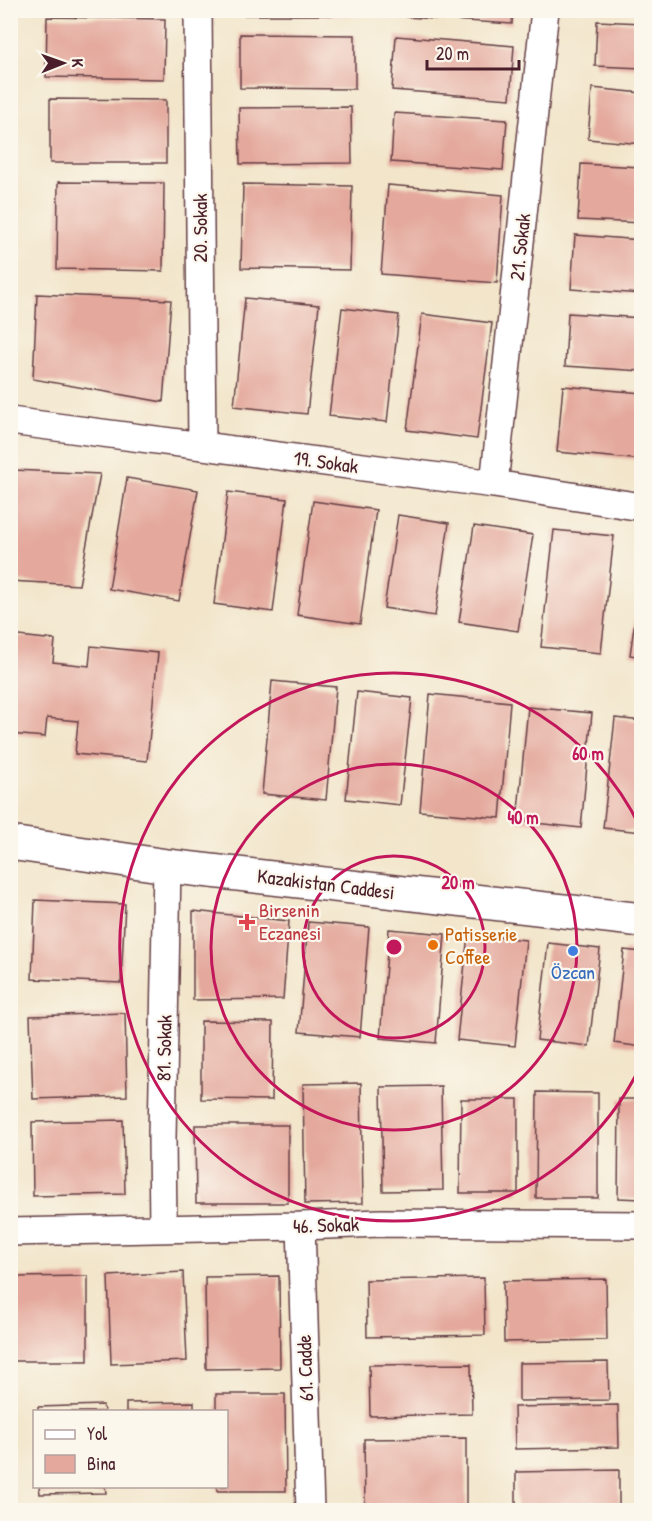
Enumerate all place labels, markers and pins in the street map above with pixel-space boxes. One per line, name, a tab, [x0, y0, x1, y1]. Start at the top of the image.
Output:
place label: Birsenin Eczanesi	[259, 896, 321, 946]
marker: Birsenin Eczanesi	[240, 915, 254, 929]
place label: Patisserie Coffee	[445, 920, 517, 970]
centre of rings	[384, 937, 404, 957]
marker: Patisserie Coffee	[426, 938, 440, 952]
marker: Özcan	[566, 944, 580, 958]
place label: Özcan	[551, 958, 595, 985]

